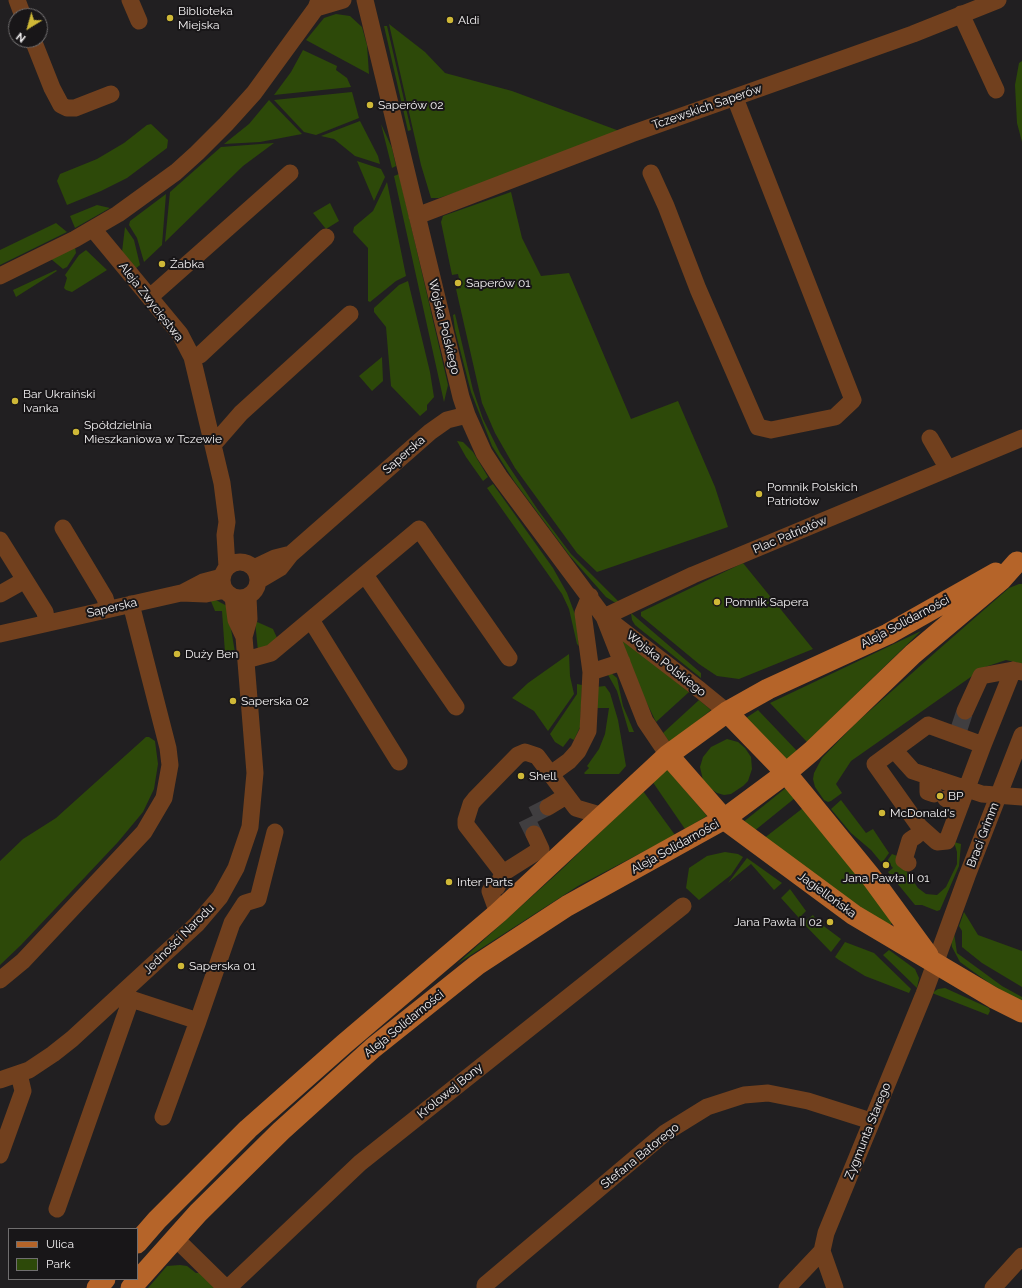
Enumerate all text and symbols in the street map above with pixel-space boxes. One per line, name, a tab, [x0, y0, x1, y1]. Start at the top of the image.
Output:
place label: Biblioteka Miejska	[178, 4, 233, 32]
north arrow	[8, 8, 48, 48]
marker: Biblioteka Miejska	[165, 13, 175, 23]
place label: Aldi	[458, 13, 479, 27]
marker: Aldi	[445, 15, 455, 25]
text: N	[14, 29, 28, 45]
street label: Tczewskich Saperów	[650, 81, 764, 133]
place label: Saperów 02	[378, 98, 444, 112]
marker: Saperów 02	[365, 100, 375, 110]
place label: Żabka	[170, 257, 204, 271]
marker: Żabka	[157, 259, 167, 269]
street label: Aleja Zwycięstwa	[116, 260, 186, 344]
place label: Saperów 01	[466, 276, 531, 290]
street label: Wojska Polskiego	[425, 278, 463, 376]
marker: Saperów 01	[453, 278, 463, 288]
place label: Bar Ukraiński Ivanka	[23, 387, 95, 415]
marker: Bar Ukraiński Ivanka	[10, 396, 20, 406]
place label: Spółdzielnia Mieszkaniowa w Tczewie	[84, 418, 222, 446]
marker: Spółdzielnia Mieszkaniowa w Tczewie	[71, 427, 81, 437]
street label: Saperska	[380, 433, 428, 477]
place label: Pomnik Polskich Patriotów	[767, 480, 858, 508]
marker: Pomnik Polskich Patriotów	[754, 489, 764, 499]
street label: Plac Patriotów	[751, 513, 829, 557]
street label: Aleja Solidarności	[858, 593, 952, 651]
street label: Saperska	[85, 595, 139, 621]
place label: Pomnik Sapera	[725, 595, 809, 609]
marker: Pomnik Sapera	[712, 597, 722, 607]
street label: Wojska Polskiego	[623, 628, 709, 700]
place label: Duży Ben	[185, 647, 238, 661]
marker: Duży Ben	[172, 649, 182, 659]
place label: Saperska 02	[241, 694, 309, 708]
marker: Saperska 02	[228, 696, 238, 706]
place label: Shell	[529, 769, 557, 783]
marker: Shell	[516, 771, 526, 781]
place label: BP	[948, 789, 963, 803]
marker: BP	[935, 791, 945, 801]
street label: Braci Grimm	[964, 800, 1002, 870]
place label: McDonald's	[890, 806, 955, 820]
marker: McDonald's	[877, 808, 887, 818]
street label: Aleja Solidarności	[628, 817, 722, 877]
marker: Jana Pawła II 01	[881, 860, 891, 870]
street label: Jagiellońska	[795, 869, 859, 921]
place label: Jana Pawła II 01	[843, 871, 929, 885]
place label: Inter Parts	[457, 875, 513, 889]
marker: Inter Parts	[444, 877, 454, 887]
street label: Jedności Narodu	[141, 901, 217, 977]
place label: Jana Pawła II 02	[734, 915, 822, 929]
marker: Jana Pawła II 02	[825, 917, 835, 927]
place label: Saperska 01	[189, 959, 256, 973]
marker: Saperska 01	[176, 961, 186, 971]
street label: Aleja Solidarności	[361, 987, 447, 1061]
street label: Królowej Bony	[414, 1060, 486, 1122]
street label: Zygmunta Starego	[842, 1081, 894, 1181]
street label: Stefana Batorego	[598, 1120, 682, 1192]
legend	[8, 1228, 138, 1280]
text: Ulica	[46, 1237, 74, 1251]
text: Park	[46, 1257, 71, 1271]

